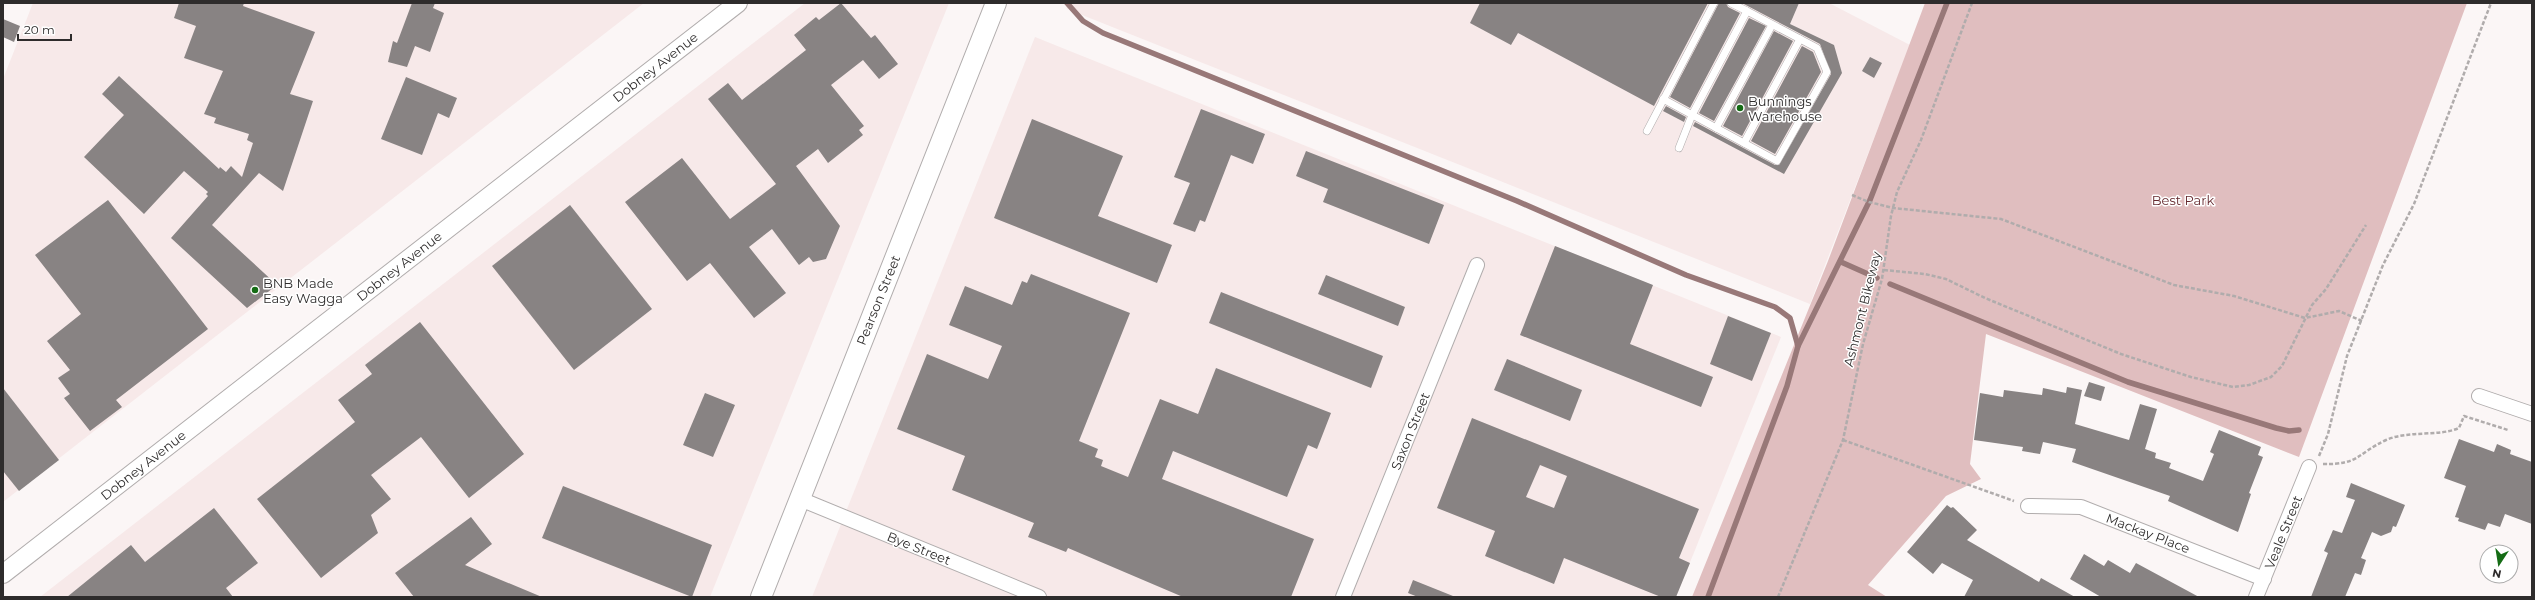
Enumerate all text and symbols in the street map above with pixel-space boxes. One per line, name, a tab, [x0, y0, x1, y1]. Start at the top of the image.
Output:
scale bar	[18, 16, 71, 42]
text: 20 m	[24, 22, 55, 37]
street label: Dobney Avenue	[609, 29, 701, 105]
place label: Bunnings Warehouse	[1748, 93, 1822, 124]
marker: Bunnings Warehouse	[1735, 103, 1745, 113]
park label: Best Park	[2152, 192, 2214, 208]
street label: Dobney Avenue	[353, 228, 445, 304]
street label: Ashmont Bikeway	[1840, 249, 1884, 368]
street label: Pearson Street	[853, 253, 903, 347]
place label: BNB Made Easy Wagga	[263, 275, 343, 306]
marker: BNB Made Easy Wagga	[250, 285, 260, 295]
street label: Saxon Street	[1387, 390, 1433, 472]
street label: Dobney Avenue	[97, 427, 189, 503]
street label: Veale Street	[2261, 493, 2305, 571]
street label: Mackay Place	[2104, 510, 2192, 556]
street label: Bye Street	[885, 528, 953, 568]
north arrow	[2479, 544, 2519, 584]
text: N	[2491, 566, 2503, 582]

